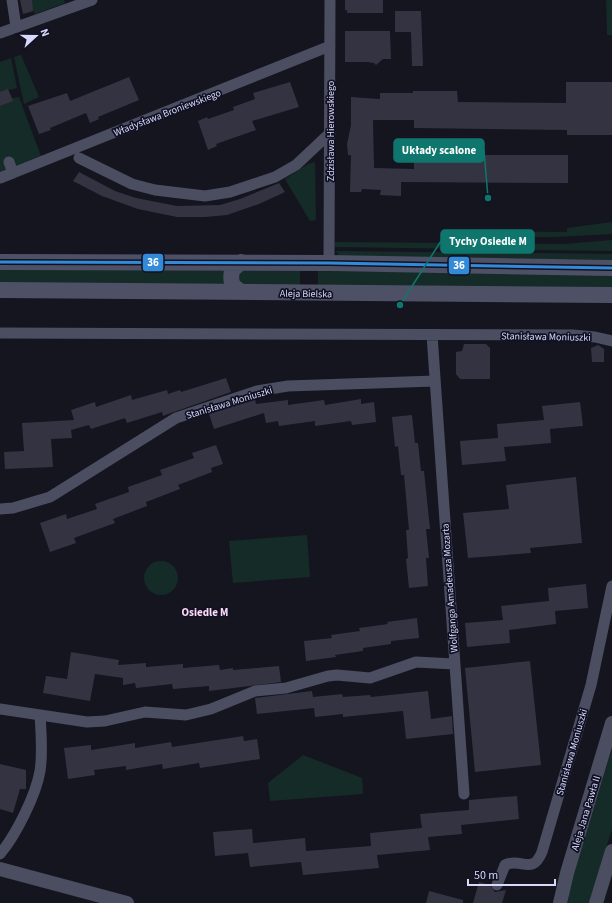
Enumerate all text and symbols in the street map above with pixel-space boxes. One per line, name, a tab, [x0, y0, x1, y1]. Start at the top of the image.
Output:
north arrow	[16, 16, 56, 56]
text: N	[37, 26, 53, 39]
street label: Zdzisława Hierowskiego	[324, 81, 338, 181]
street label: Władysława Broniewskiego	[112, 86, 223, 140]
callout: Układy scalone	[394, 139, 484, 162]
text: Układy scalone	[402, 143, 476, 158]
callout: Tychy Osiedle M	[441, 230, 534, 253]
text: Tychy Osiedle M	[449, 234, 527, 249]
line badge: 36	[142, 253, 164, 272]
text: 36	[147, 255, 159, 270]
line badge: 36	[448, 256, 470, 275]
text: 36	[453, 258, 465, 273]
street label: Aleja Bielska	[280, 287, 332, 301]
street label: Stanisława Moniuszki	[501, 329, 591, 345]
street label: Stanisława Moniuszki	[184, 383, 274, 423]
street label: Wolfganga Amadeusza Mozarta	[439, 523, 461, 653]
district label: Osiedle M	[182, 605, 228, 620]
street label: Stanisława Moniuszki	[553, 707, 591, 797]
street label: Aleja Jana Pawła II	[568, 774, 604, 852]
scale bar	[468, 861, 555, 887]
text: 50 m	[474, 867, 498, 884]

